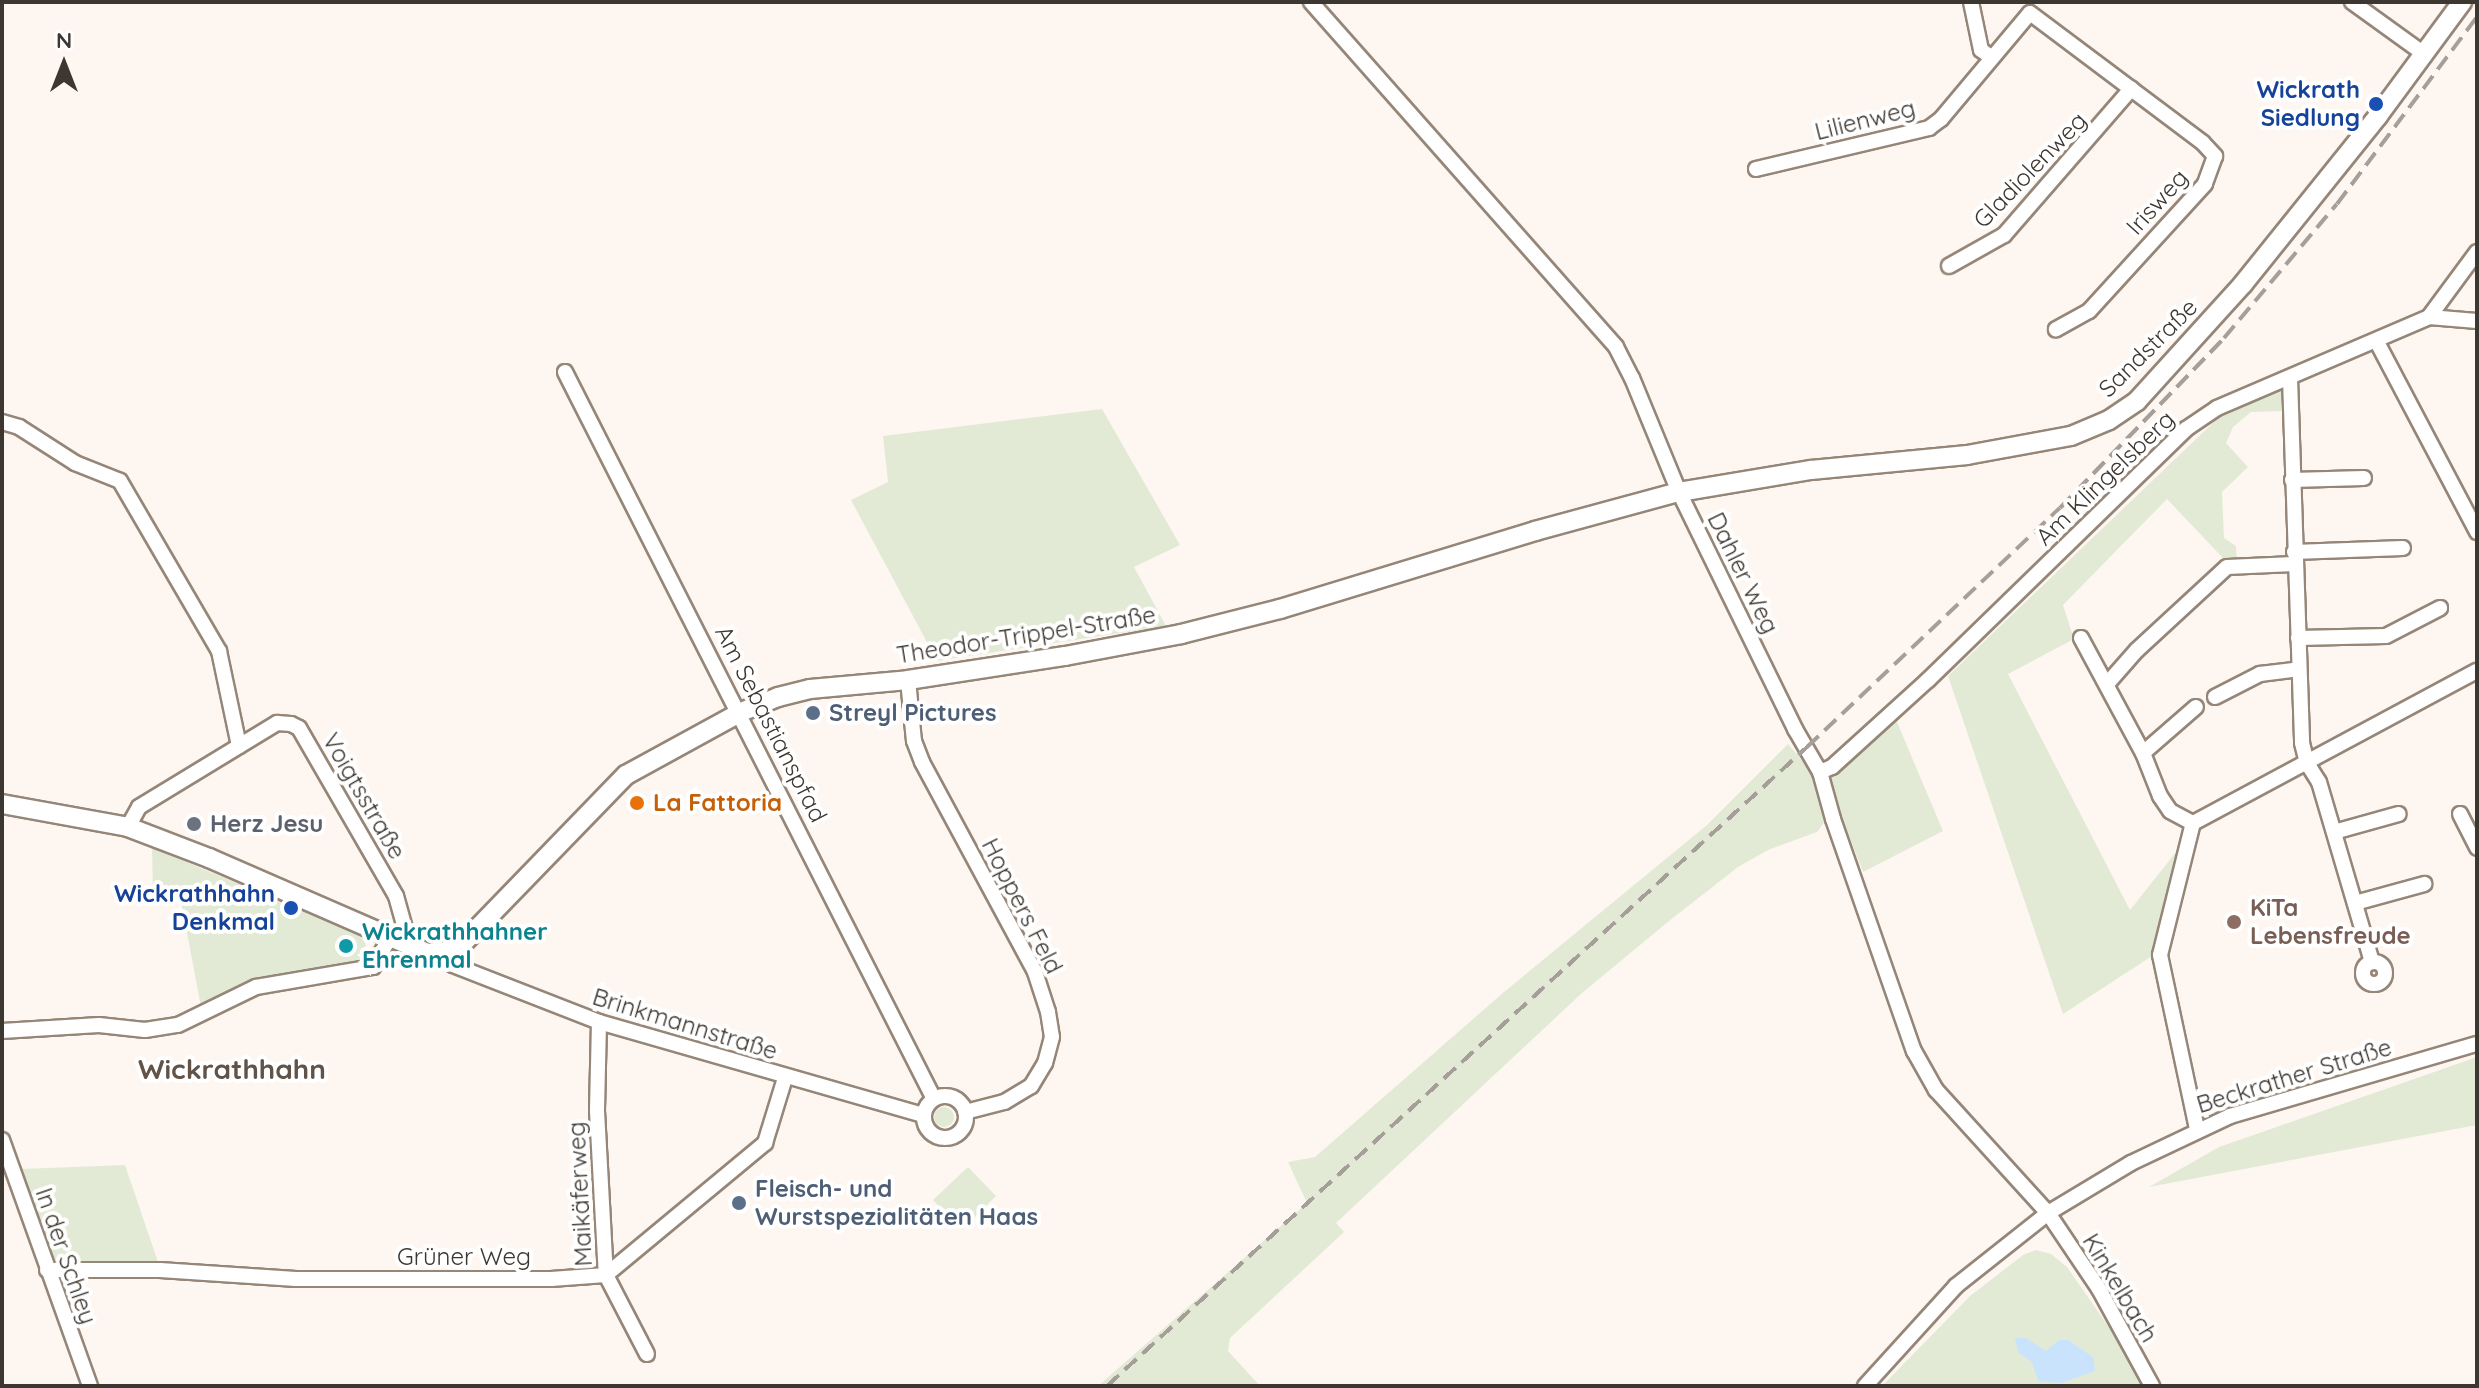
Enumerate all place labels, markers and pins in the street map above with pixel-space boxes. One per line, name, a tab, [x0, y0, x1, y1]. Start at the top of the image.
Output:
place label: Wickrath Siedlung	[2256, 76, 2360, 132]
marker: Wickrath Siedlung	[2367, 95, 2385, 113]
place label: Streyl Pictures	[829, 699, 996, 727]
marker: Streyl Pictures	[804, 704, 822, 722]
place label: La Fattoria	[653, 789, 782, 817]
marker: La Fattoria	[628, 794, 646, 812]
place label: Herz Jesu	[210, 810, 323, 838]
marker: Herz Jesu	[185, 815, 203, 833]
place label: Wickrathhahn Denkmal	[114, 880, 275, 936]
place label: KiTa Lebensfreude	[2250, 894, 2411, 950]
marker: Wickrathhahn Denkmal	[282, 899, 300, 917]
marker: KiTa Lebensfreude	[2225, 913, 2243, 931]
place label: Wickrathhahner Ehrenmal	[362, 918, 548, 974]
marker: Wickrathhahner Ehrenmal	[337, 937, 355, 955]
place label: Fleisch- und Wurstspezialitäten Haas	[755, 1175, 1038, 1231]
marker: Fleisch- und Wurstspezialitäten Haas	[730, 1194, 748, 1212]

